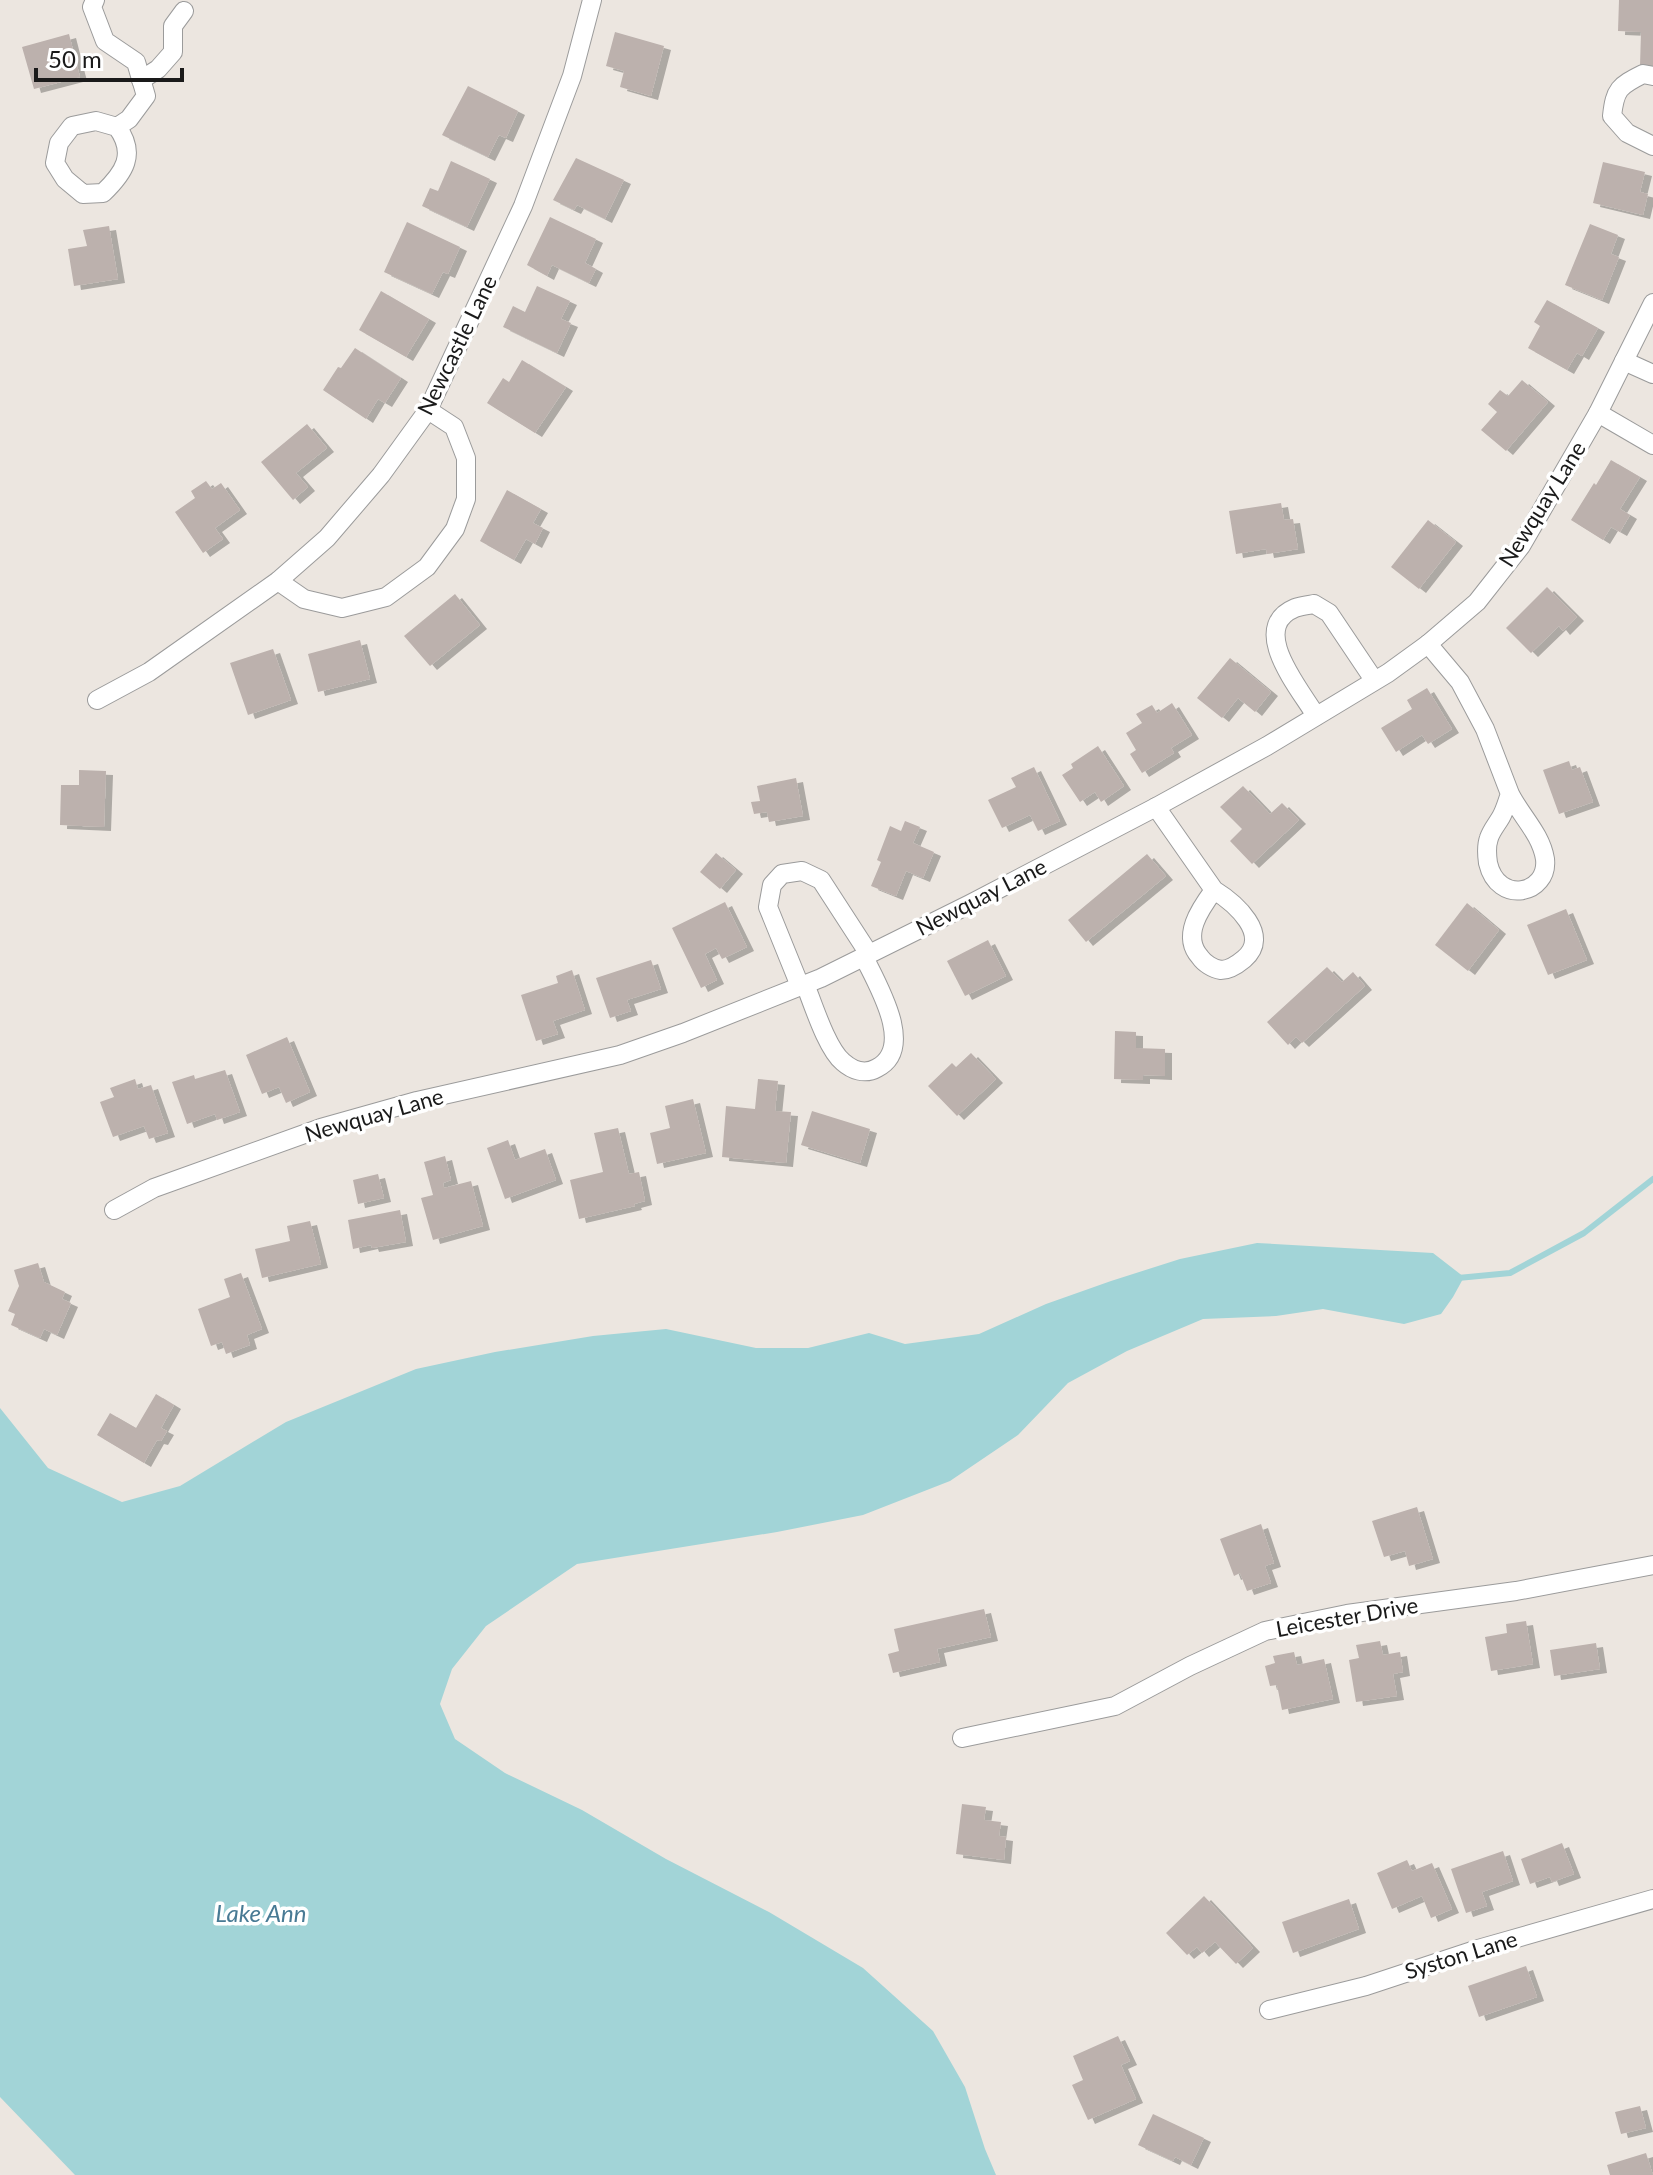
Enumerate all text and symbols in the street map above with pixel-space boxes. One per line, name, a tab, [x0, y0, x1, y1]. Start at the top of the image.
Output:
scale bar	[36, 32, 182, 82]
text: 50 m	[48, 44, 102, 73]
street label: Newcastle Lane	[411, 270, 502, 419]
street label: Newquay Lane	[1492, 436, 1591, 571]
street label: Newquay Lane	[911, 852, 1051, 941]
street label: Newquay Lane	[301, 1082, 446, 1147]
street label: Leicester Drive	[1274, 1591, 1420, 1642]
water label: Lake Ann	[216, 1898, 307, 1927]
street label: Syston Lane	[1401, 1925, 1520, 1984]

